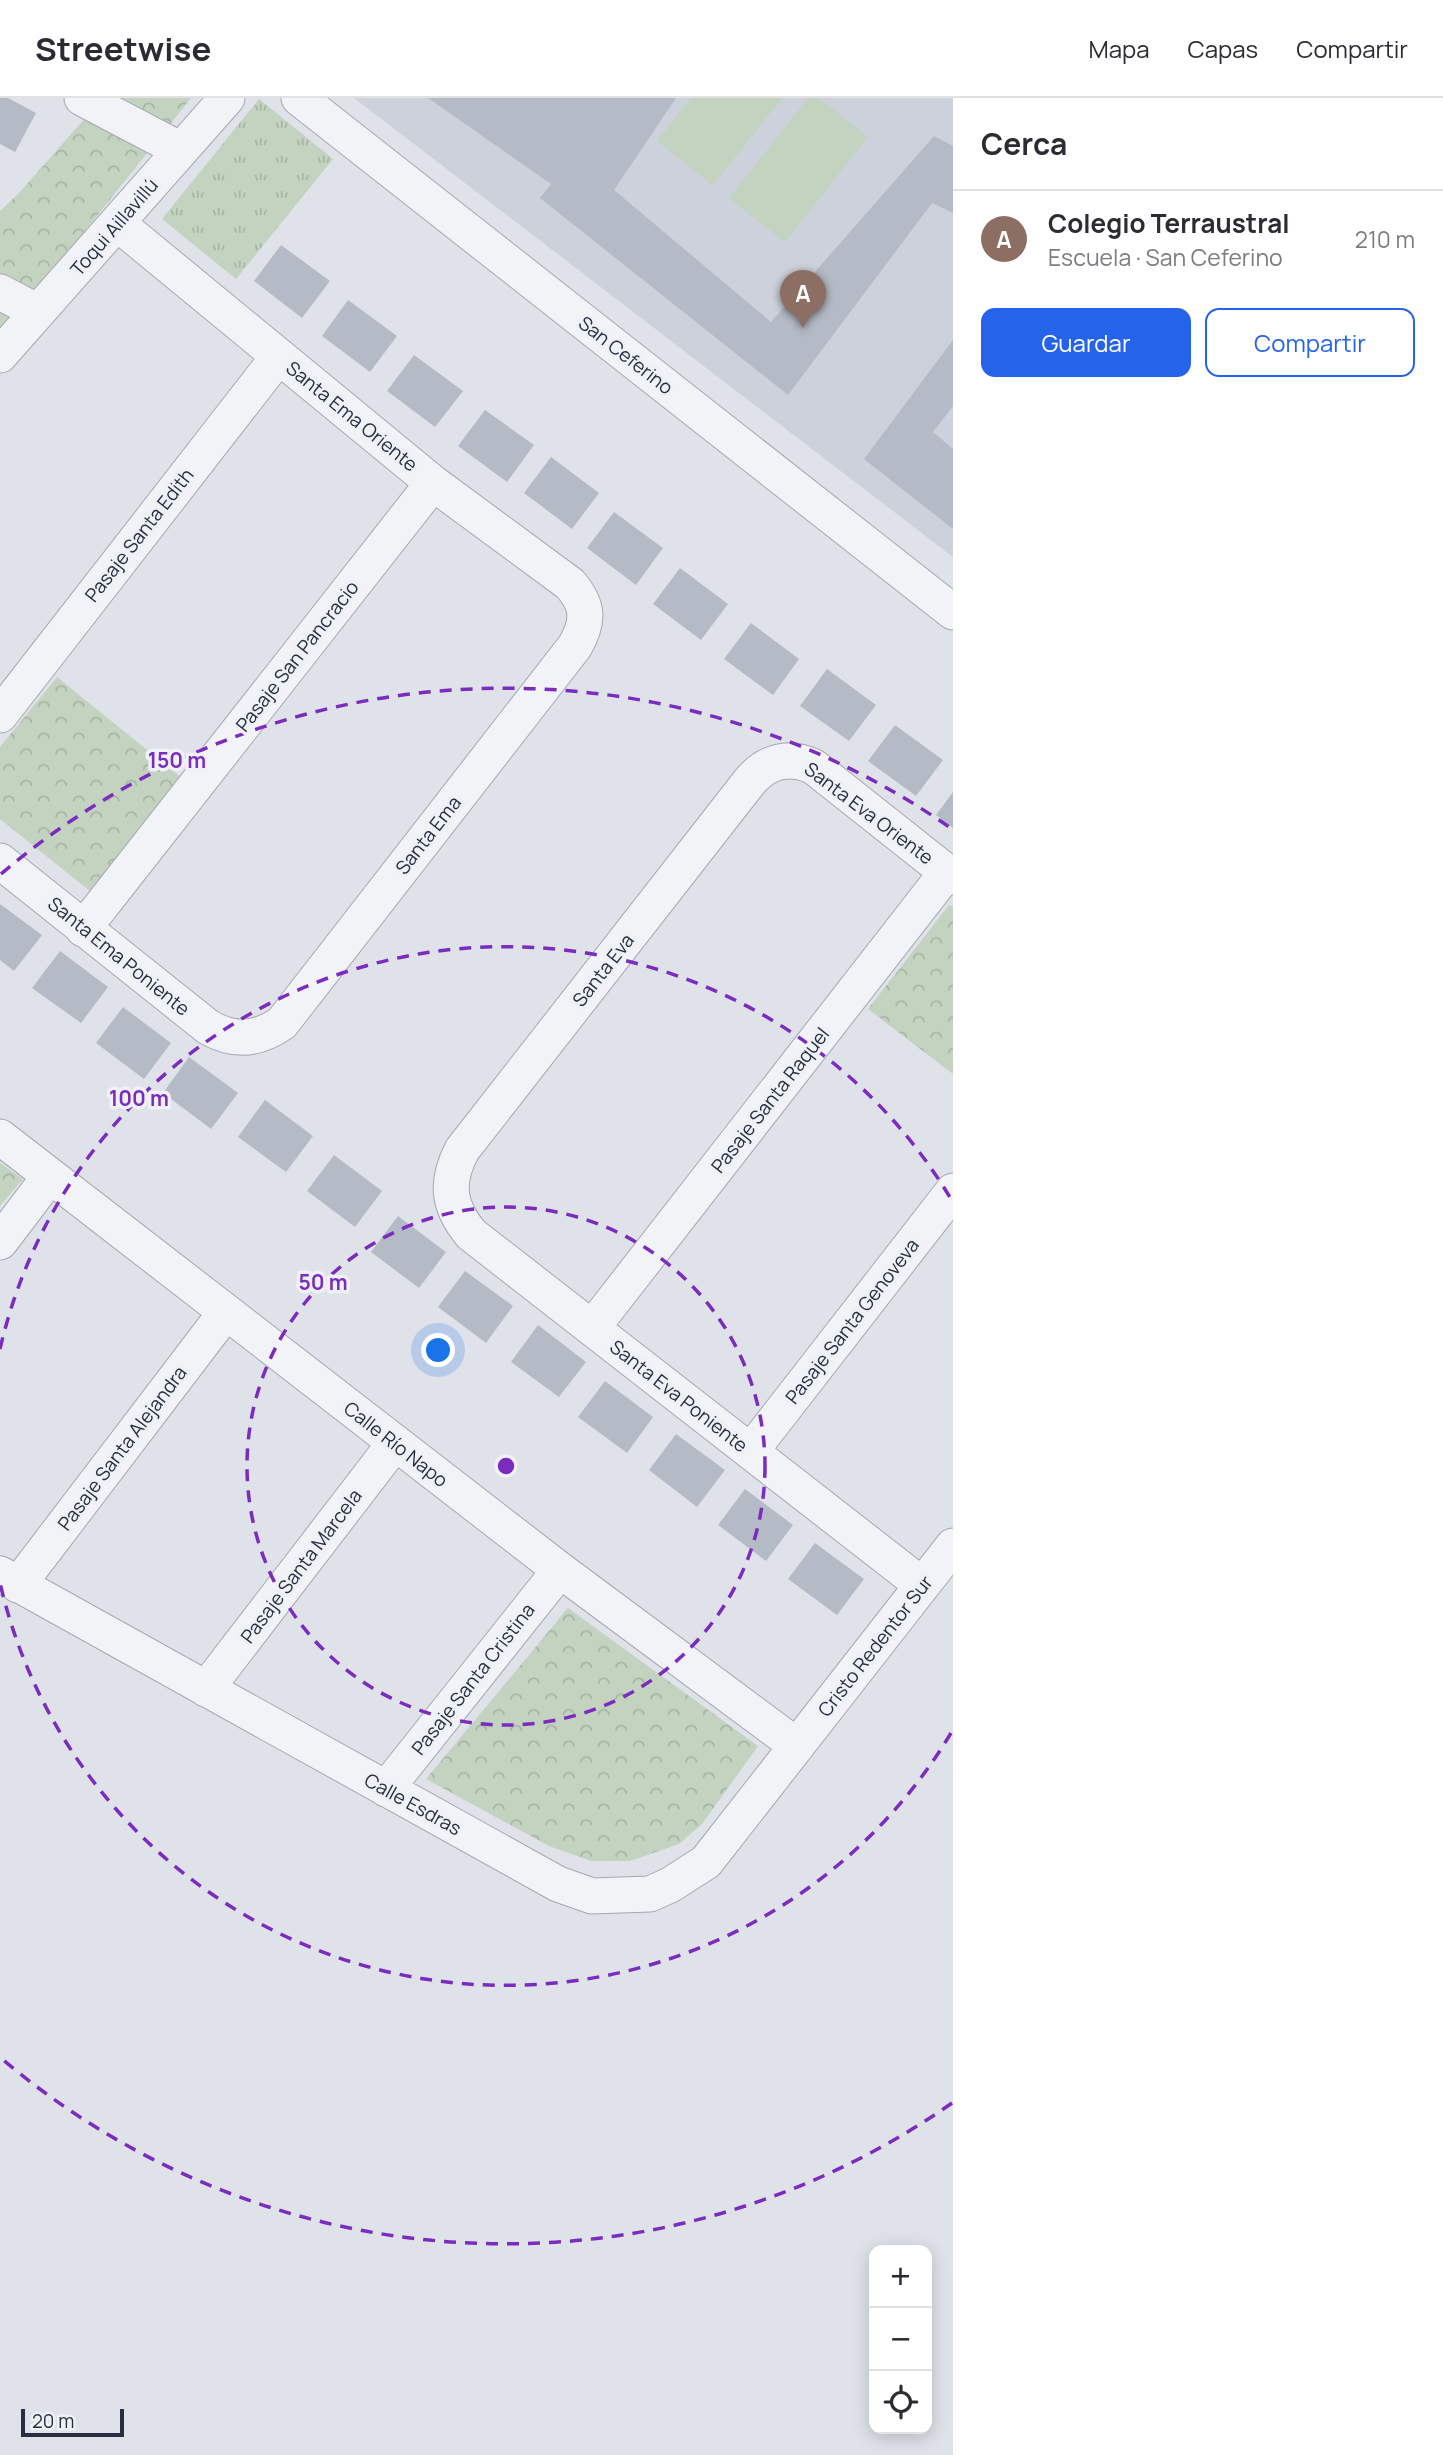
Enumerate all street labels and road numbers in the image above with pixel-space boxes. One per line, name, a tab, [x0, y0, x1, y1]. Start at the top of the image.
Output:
street label: Toqui Aillavillú	[64, 173, 164, 281]
street label: San Ceferino	[573, 310, 679, 400]
street label: Santa Ema Oriente	[281, 355, 423, 477]
street label: Pasaje Santa Edith	[79, 463, 199, 607]
street label: Pasaje San Pancracio	[230, 575, 364, 737]
street label: Santa Eva Oriente	[799, 756, 939, 870]
street label: Santa Ema	[389, 790, 467, 880]
street label: Santa Ema Poniente	[43, 891, 195, 1021]
street label: Santa Eva	[566, 928, 640, 1012]
street label: Pasaje Santa Raquel	[705, 1022, 835, 1178]
street label: Pasaje Santa Genoveva	[779, 1233, 925, 1409]
street label: Santa Eva Poniente	[605, 1334, 753, 1458]
street label: Pasaje Santa Alejandra	[52, 1360, 192, 1536]
street label: Calle Río Napo	[339, 1395, 453, 1493]
street label: Pasaje Santa Marcela	[234, 1484, 368, 1648]
street label: Cristo Redentor Sur	[812, 1570, 938, 1722]
street label: Pasaje Santa Cristina	[405, 1598, 541, 1760]
street label: Calle Esdras	[360, 1767, 466, 1841]

